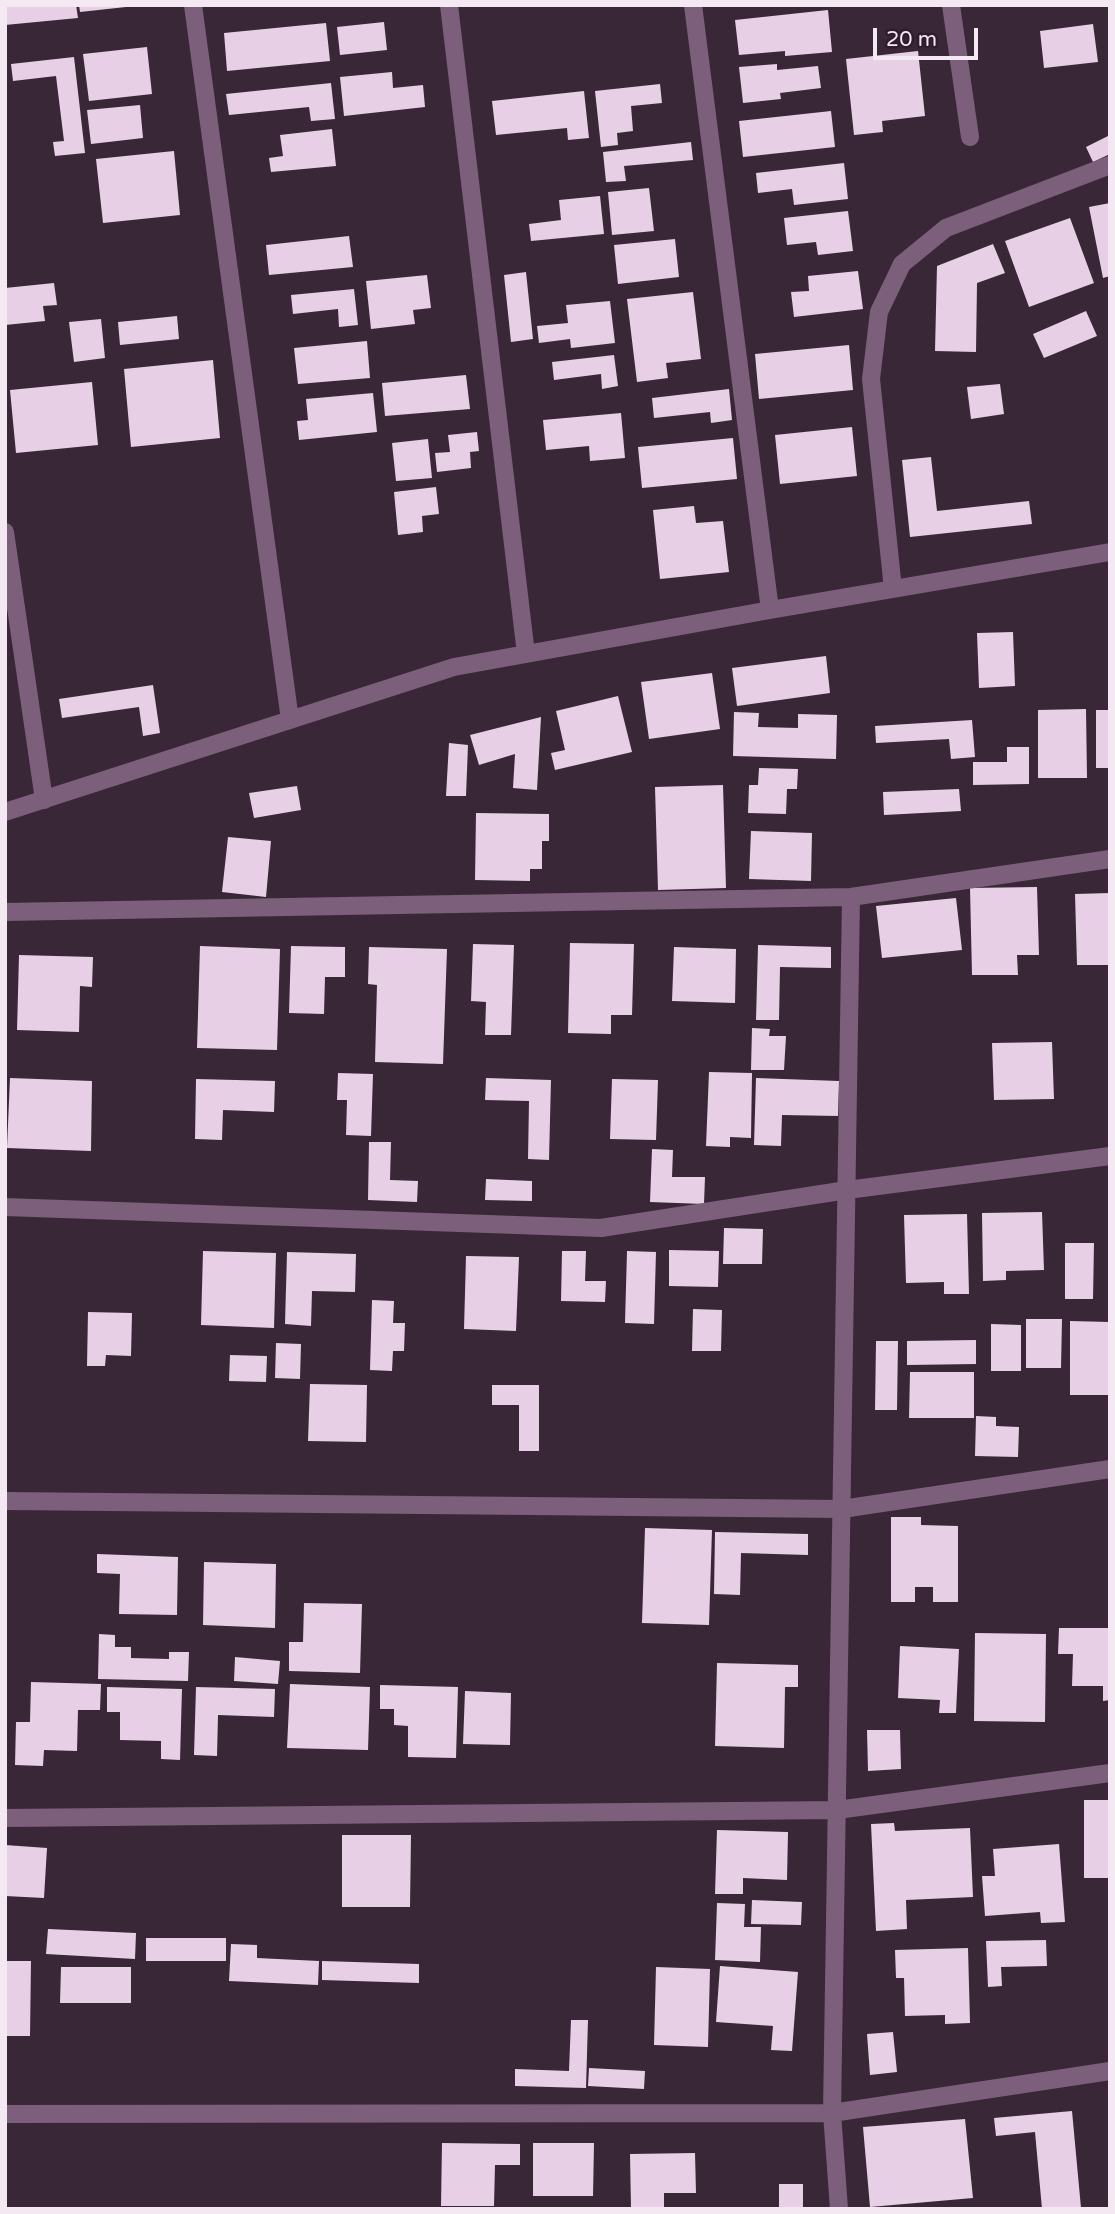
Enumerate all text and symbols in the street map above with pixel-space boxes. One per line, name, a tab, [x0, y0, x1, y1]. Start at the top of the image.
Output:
scale bar	[877, 14, 982, 58]
text: 20 m	[886, 27, 937, 52]

